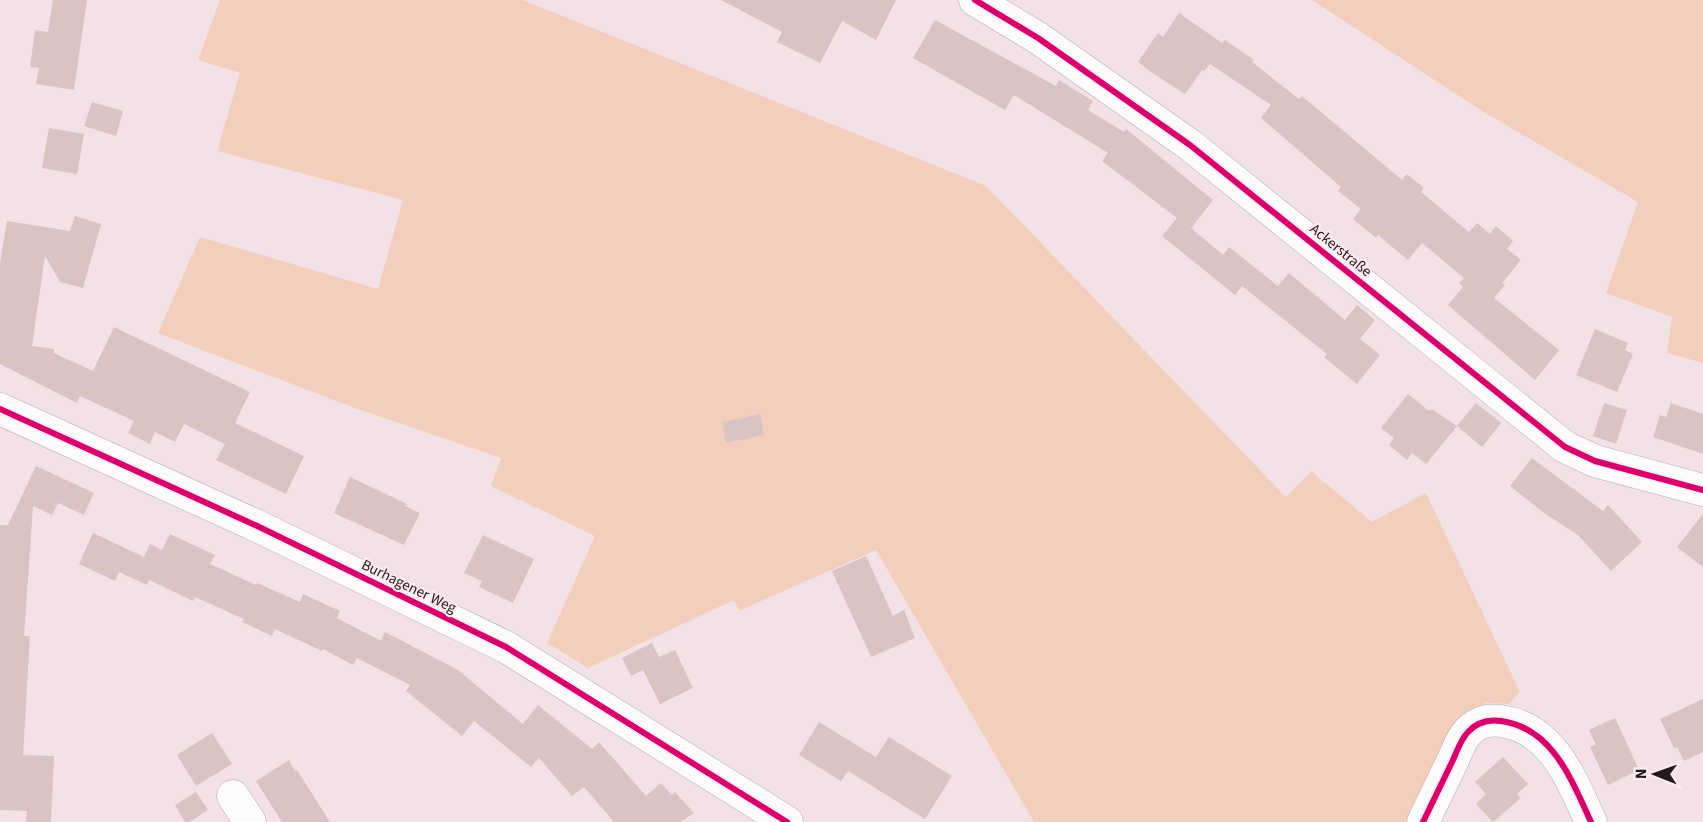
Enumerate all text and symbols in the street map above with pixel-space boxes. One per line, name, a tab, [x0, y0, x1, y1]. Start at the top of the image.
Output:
street label: Ackerstraße	[1305, 219, 1376, 282]
street label: Burhagener Weg	[358, 554, 460, 619]
north arrow	[1625, 744, 1685, 804]
text: N	[1630, 768, 1652, 779]

